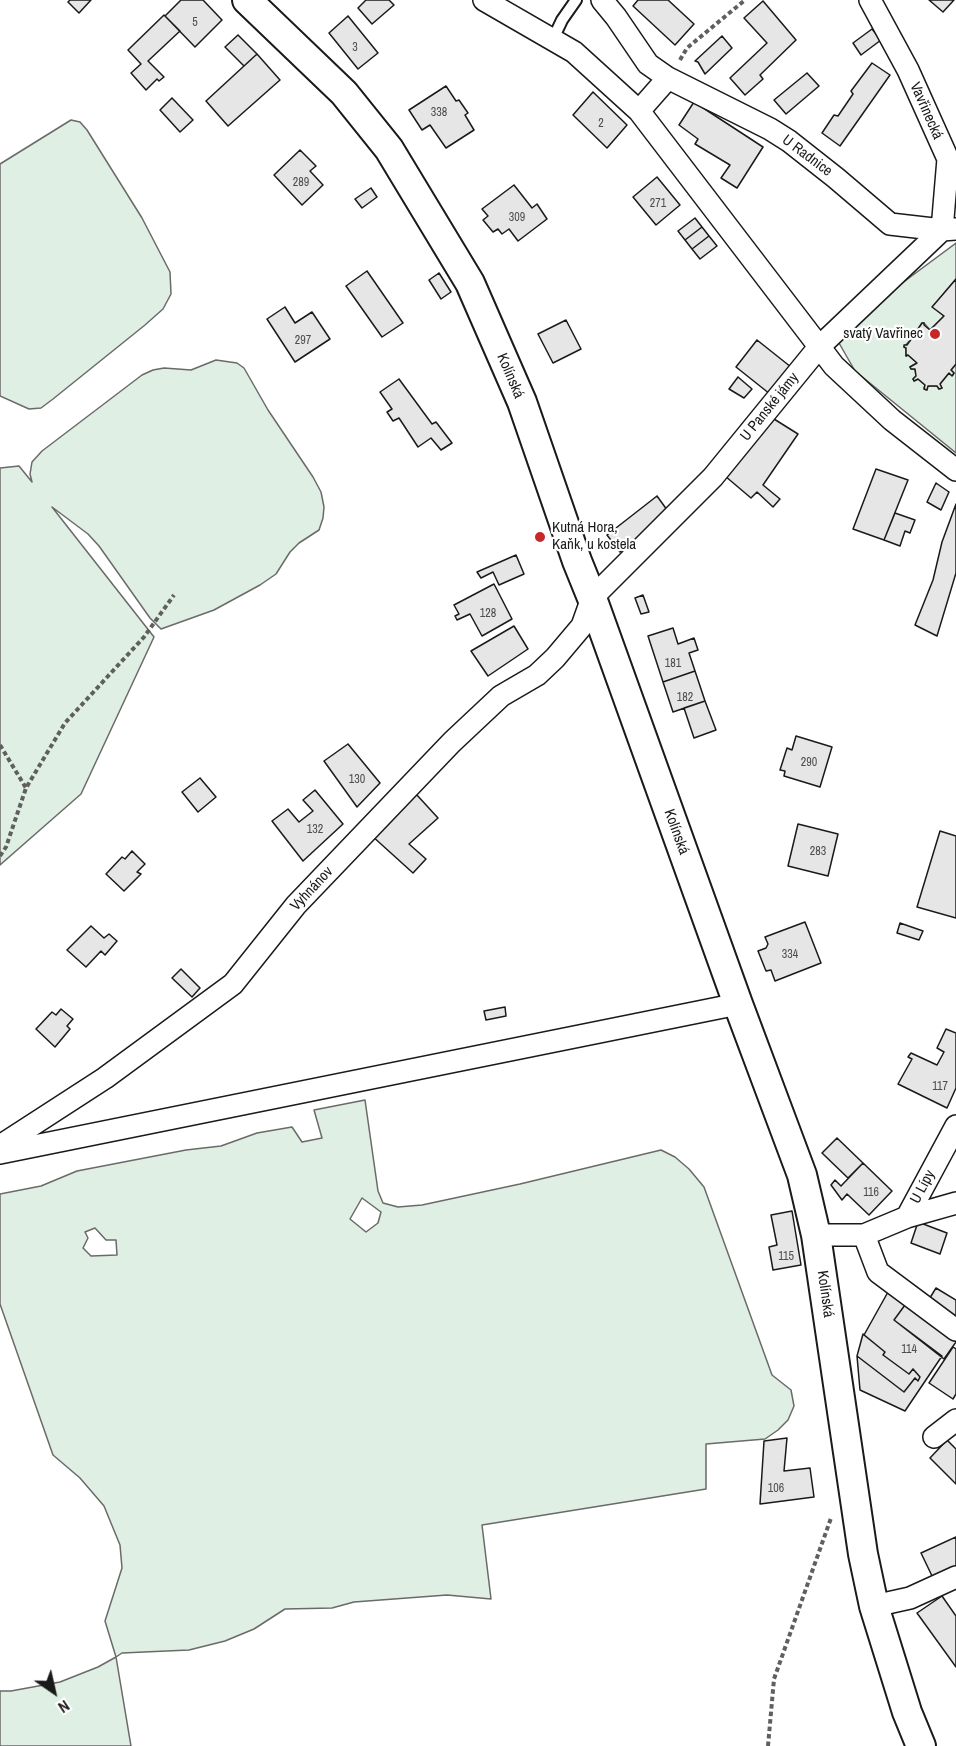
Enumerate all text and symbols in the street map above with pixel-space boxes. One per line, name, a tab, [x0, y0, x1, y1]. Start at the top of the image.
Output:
house number: 5	[192, 16, 198, 30]
house number: 3	[352, 41, 358, 55]
street label: Vavřinecká	[905, 80, 947, 142]
house number: 338	[431, 106, 447, 120]
house number: 2	[598, 117, 604, 131]
street label: U Radnice	[778, 131, 836, 181]
house number: 289	[293, 176, 309, 190]
house number: 271	[650, 197, 666, 211]
house number: 309	[509, 211, 525, 225]
place label: svatý Vavřinec	[843, 325, 923, 343]
marker: svatý Vavřinec	[928, 327, 942, 341]
house number: 297	[295, 334, 311, 348]
street label: Kolínská	[492, 351, 528, 401]
street label: U Panské jámy	[737, 369, 803, 445]
place label: Kutná Hora, Kaňk, u kostela	[552, 519, 636, 554]
marker: Kutná Hora, Kaňk, u kostela	[533, 530, 547, 544]
house number: 128	[480, 607, 496, 621]
house number: 181	[665, 657, 681, 671]
house number: 182	[677, 691, 693, 705]
house number: 290	[801, 756, 817, 770]
house number: 130	[349, 773, 365, 787]
street label: Kolínská	[659, 807, 693, 857]
house number: 132	[307, 823, 323, 837]
house number: 283	[810, 845, 826, 859]
street label: Vyhnánov	[287, 863, 337, 915]
house number: 334	[782, 948, 798, 962]
house number: 117	[932, 1080, 948, 1094]
street label: U Lípy	[907, 1167, 939, 1207]
house number: 116	[863, 1186, 879, 1200]
house number: 115	[778, 1250, 794, 1264]
street label: Kolínská	[813, 1269, 837, 1319]
house number: 114	[901, 1343, 917, 1357]
house number: 106	[768, 1482, 784, 1496]
north arrow	[24, 1662, 84, 1722]
text: N	[54, 1695, 74, 1719]

